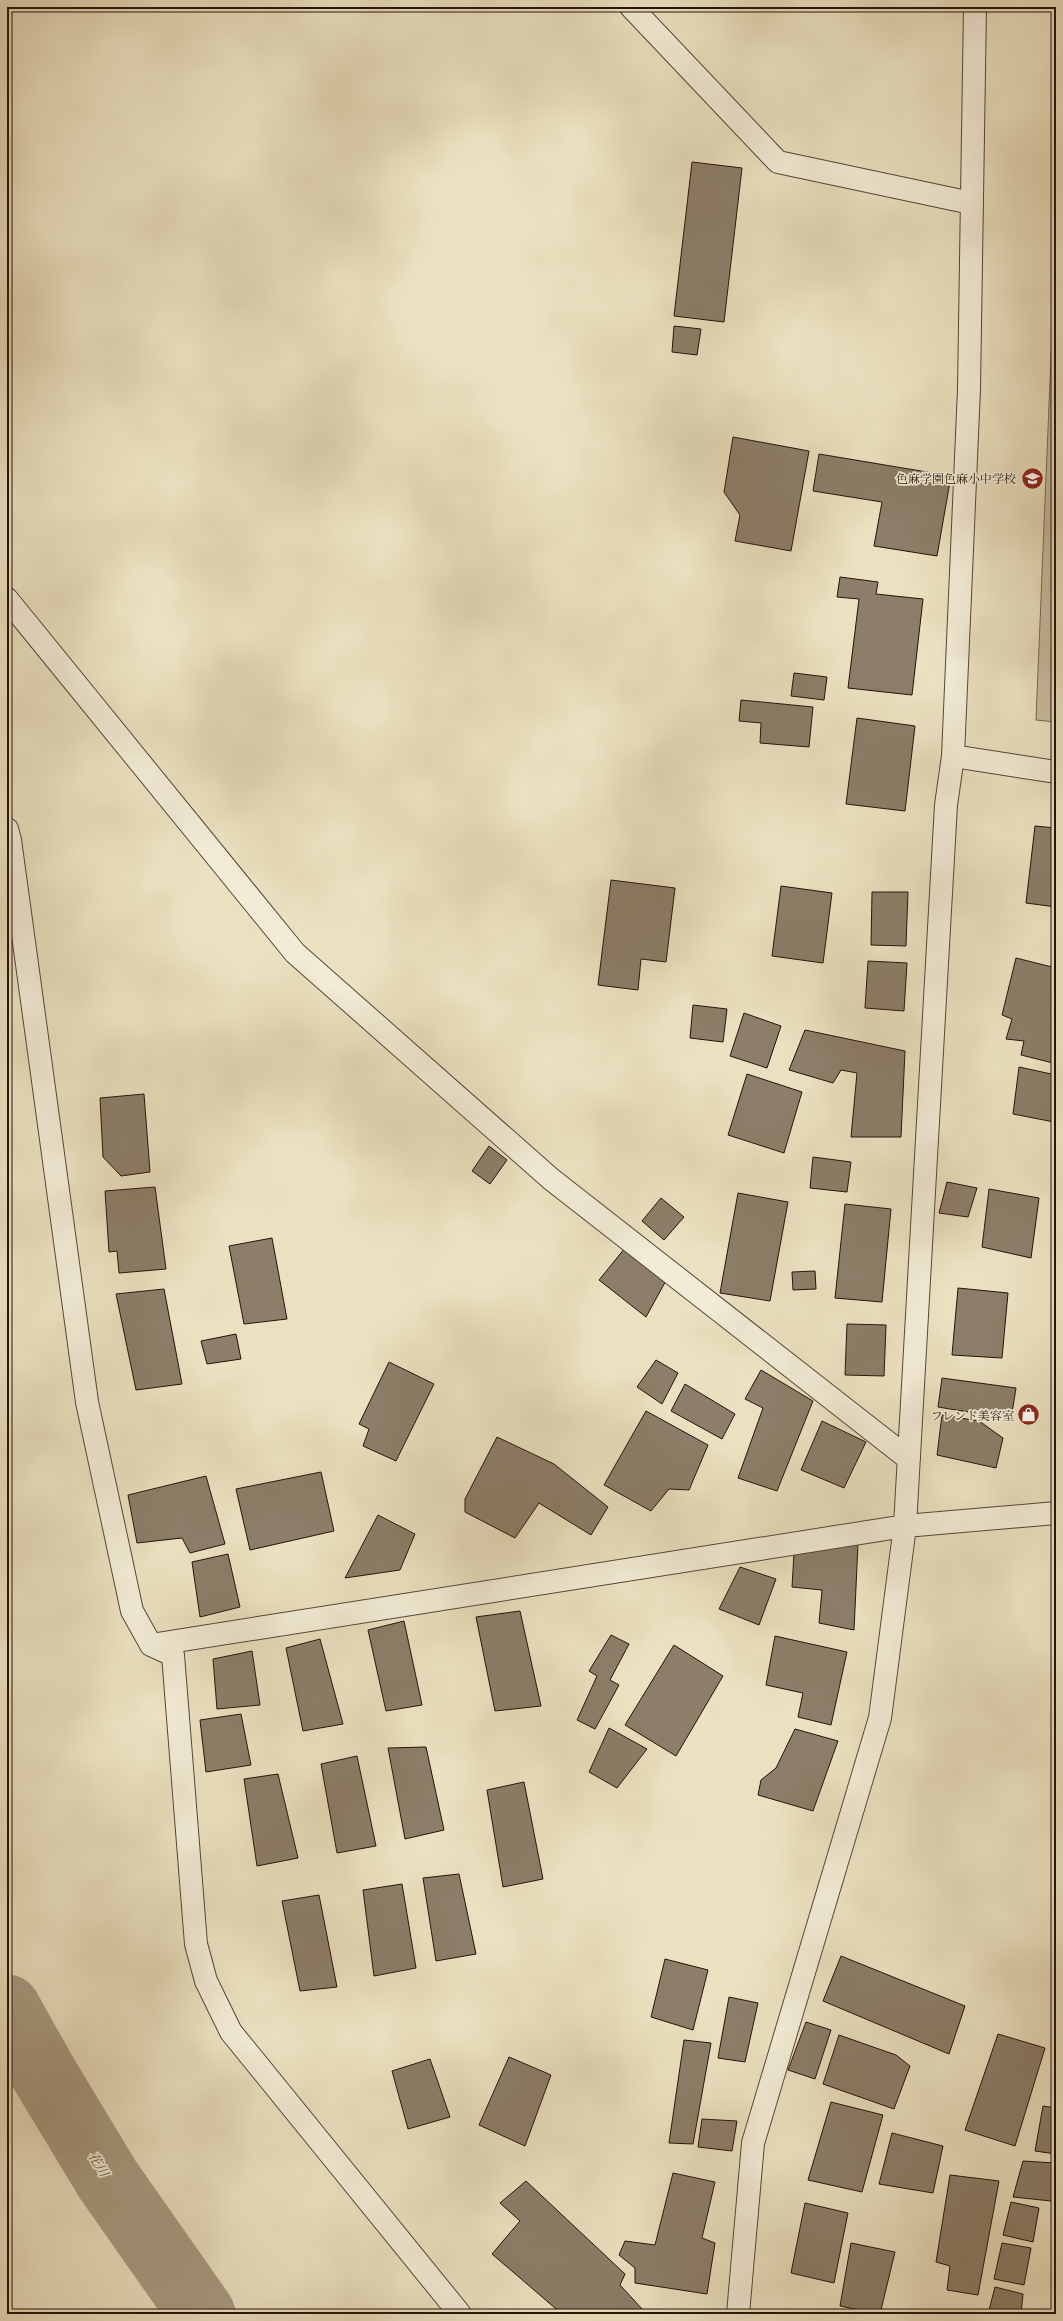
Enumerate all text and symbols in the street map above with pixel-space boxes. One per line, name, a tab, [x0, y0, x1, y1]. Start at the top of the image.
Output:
school or university icon: 色麻学園色麻小中学校	[1019, 465, 1045, 491]
place label: 色麻学園色麻小中学校	[896, 471, 1016, 486]
shop icon: フレンド美容室	[1016, 1402, 1042, 1428]
place label: フレンド美容室	[931, 1408, 1014, 1423]
water label: 花川	[85, 2149, 114, 2181]

